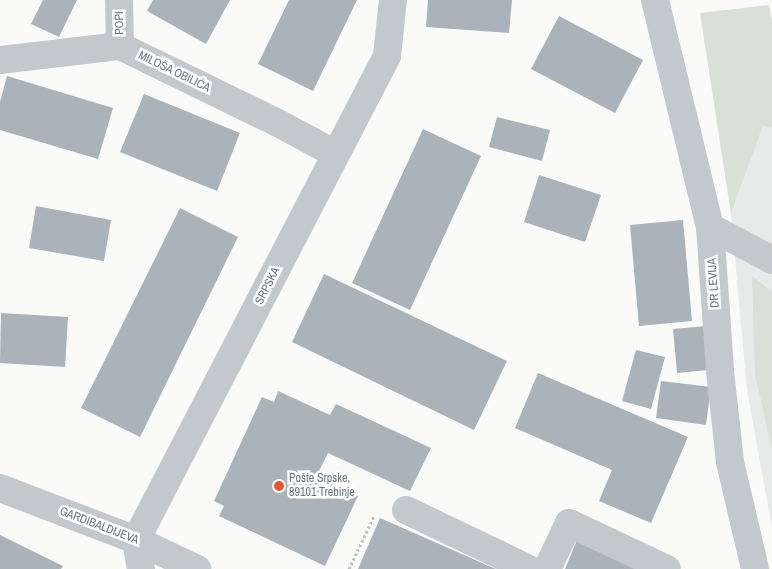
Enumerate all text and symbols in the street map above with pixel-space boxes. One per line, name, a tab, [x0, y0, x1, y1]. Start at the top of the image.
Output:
street label: POPI	[113, 11, 127, 35]
street label: MILOŠA OBILIĆA	[135, 48, 213, 96]
street label: DR LEVIJA	[705, 258, 723, 308]
street label: SRPSKA	[253, 265, 283, 307]
place label: Pošte Srpske, 89101 Trebinje	[289, 472, 355, 500]
marker: Pošte Srpske, 89101 Trebinje	[273, 480, 285, 492]
street label: GARDIBALDIJEVA	[57, 504, 141, 548]

